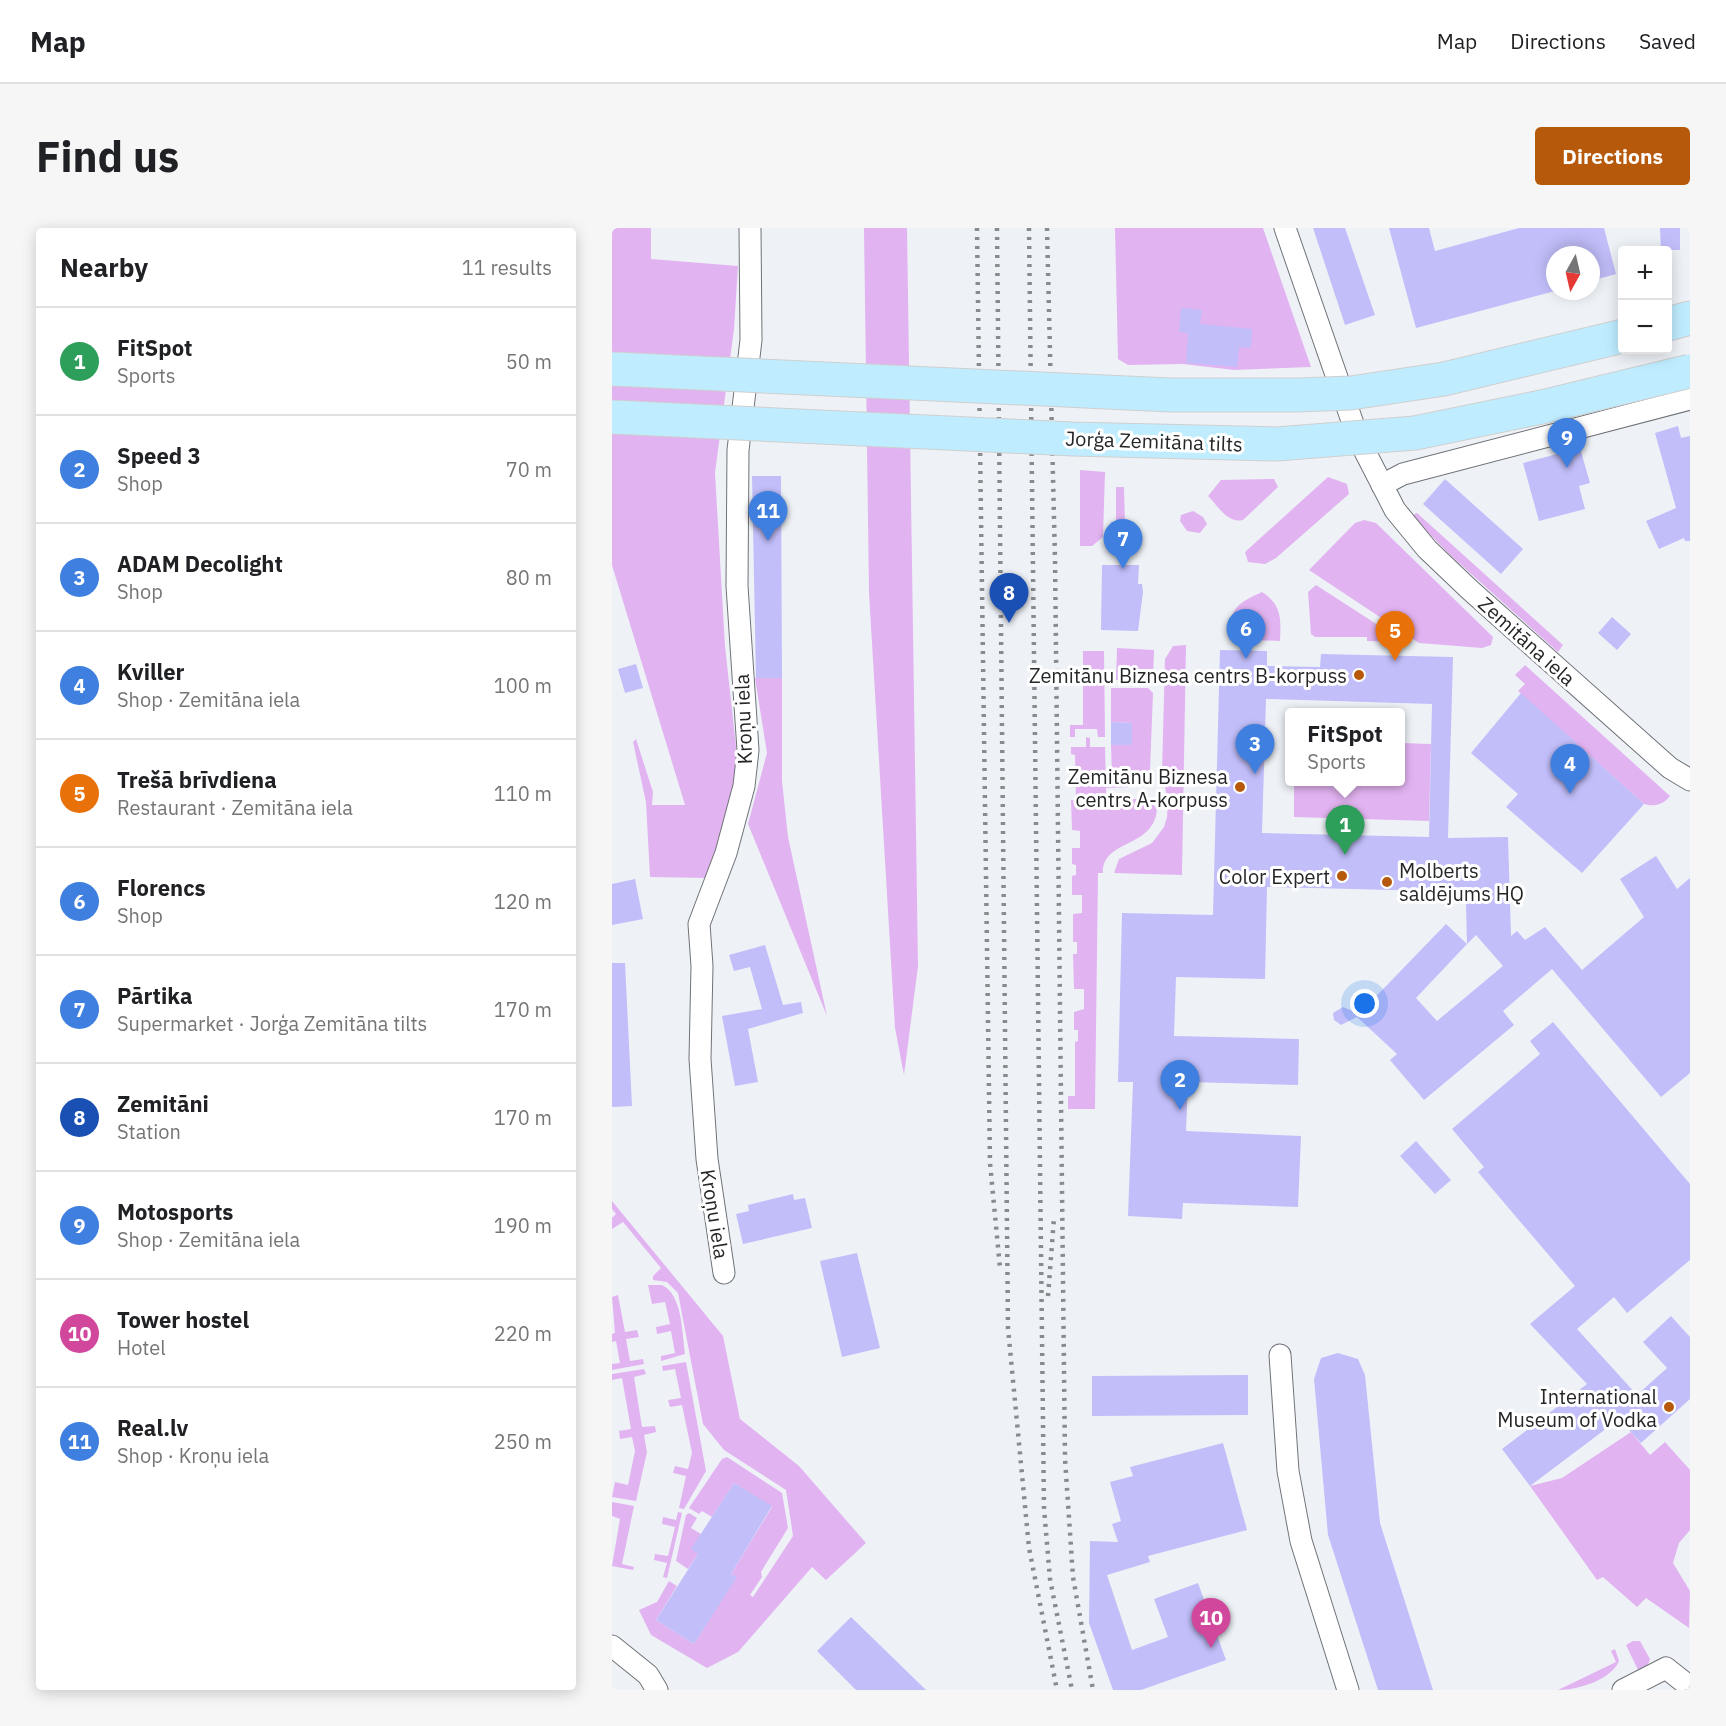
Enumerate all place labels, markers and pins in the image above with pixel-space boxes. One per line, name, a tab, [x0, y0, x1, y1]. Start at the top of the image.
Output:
pin: 9	[1548, 418, 1586, 468]
pin: 11	[748, 492, 788, 541]
pin: 7	[1104, 520, 1142, 569]
pin: 8	[990, 574, 1028, 623]
pin: 6	[1226, 610, 1266, 659]
pin: 5	[1376, 612, 1414, 661]
place label: Zemitānu Biznesa centrs B-korpuss	[1029, 662, 1347, 689]
marker: Zemitānu Biznesa centrs B-korpuss	[1352, 668, 1366, 682]
pin: 3	[1236, 724, 1274, 774]
pin: 4	[1550, 744, 1590, 794]
place label: Zemitānu Biznesa centrs A-korpuss	[1068, 763, 1228, 813]
marker: Zemitānu Biznesa centrs A-korpuss	[1233, 780, 1247, 794]
pin: 1	[1326, 806, 1364, 855]
place label: Molberts saldējums HQ	[1399, 857, 1524, 907]
place label: Color Expert	[1219, 863, 1330, 890]
marker: Color Expert	[1335, 869, 1349, 883]
marker: Molberts saldējums HQ	[1380, 875, 1394, 889]
pin: 2	[1160, 1060, 1200, 1110]
place label: International Museum of Vodka	[1497, 1383, 1657, 1433]
marker: International Museum of Vodka	[1662, 1400, 1676, 1414]
pin: 10	[1192, 1598, 1230, 1648]

